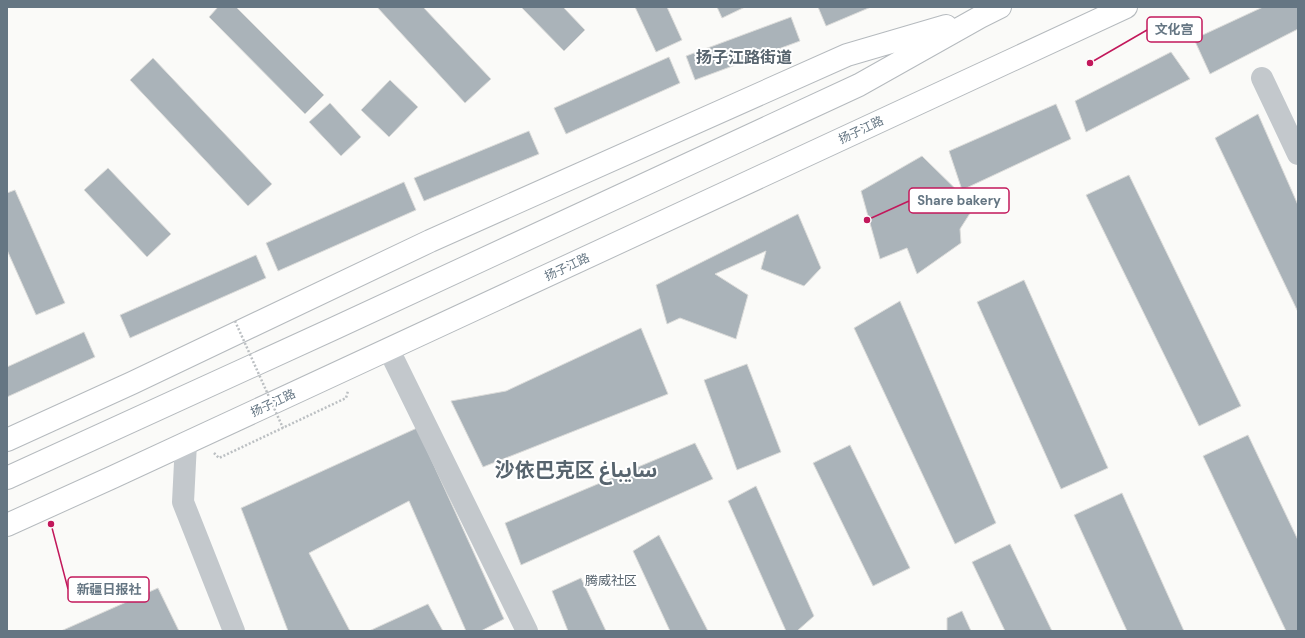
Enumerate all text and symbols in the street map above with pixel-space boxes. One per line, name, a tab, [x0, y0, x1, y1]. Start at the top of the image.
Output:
callout: 文化宫	[1147, 17, 1202, 42]
text: 文化宫	[1154, 21, 1194, 38]
district label: 扬子江路街道	[696, 47, 792, 68]
street label: 扬子江路	[836, 113, 886, 147]
callout: Share bakery	[909, 188, 1009, 213]
text: Share bakery	[917, 192, 1001, 209]
street label: 扬子江路	[542, 250, 592, 284]
street label: 扬子江路	[248, 386, 298, 420]
district label: 沙依巴克区 سايباغ	[495, 457, 657, 485]
district label: 腾威社区	[585, 572, 637, 589]
callout: 新疆日报社	[68, 577, 149, 602]
text: 新疆日报社	[76, 581, 142, 598]

